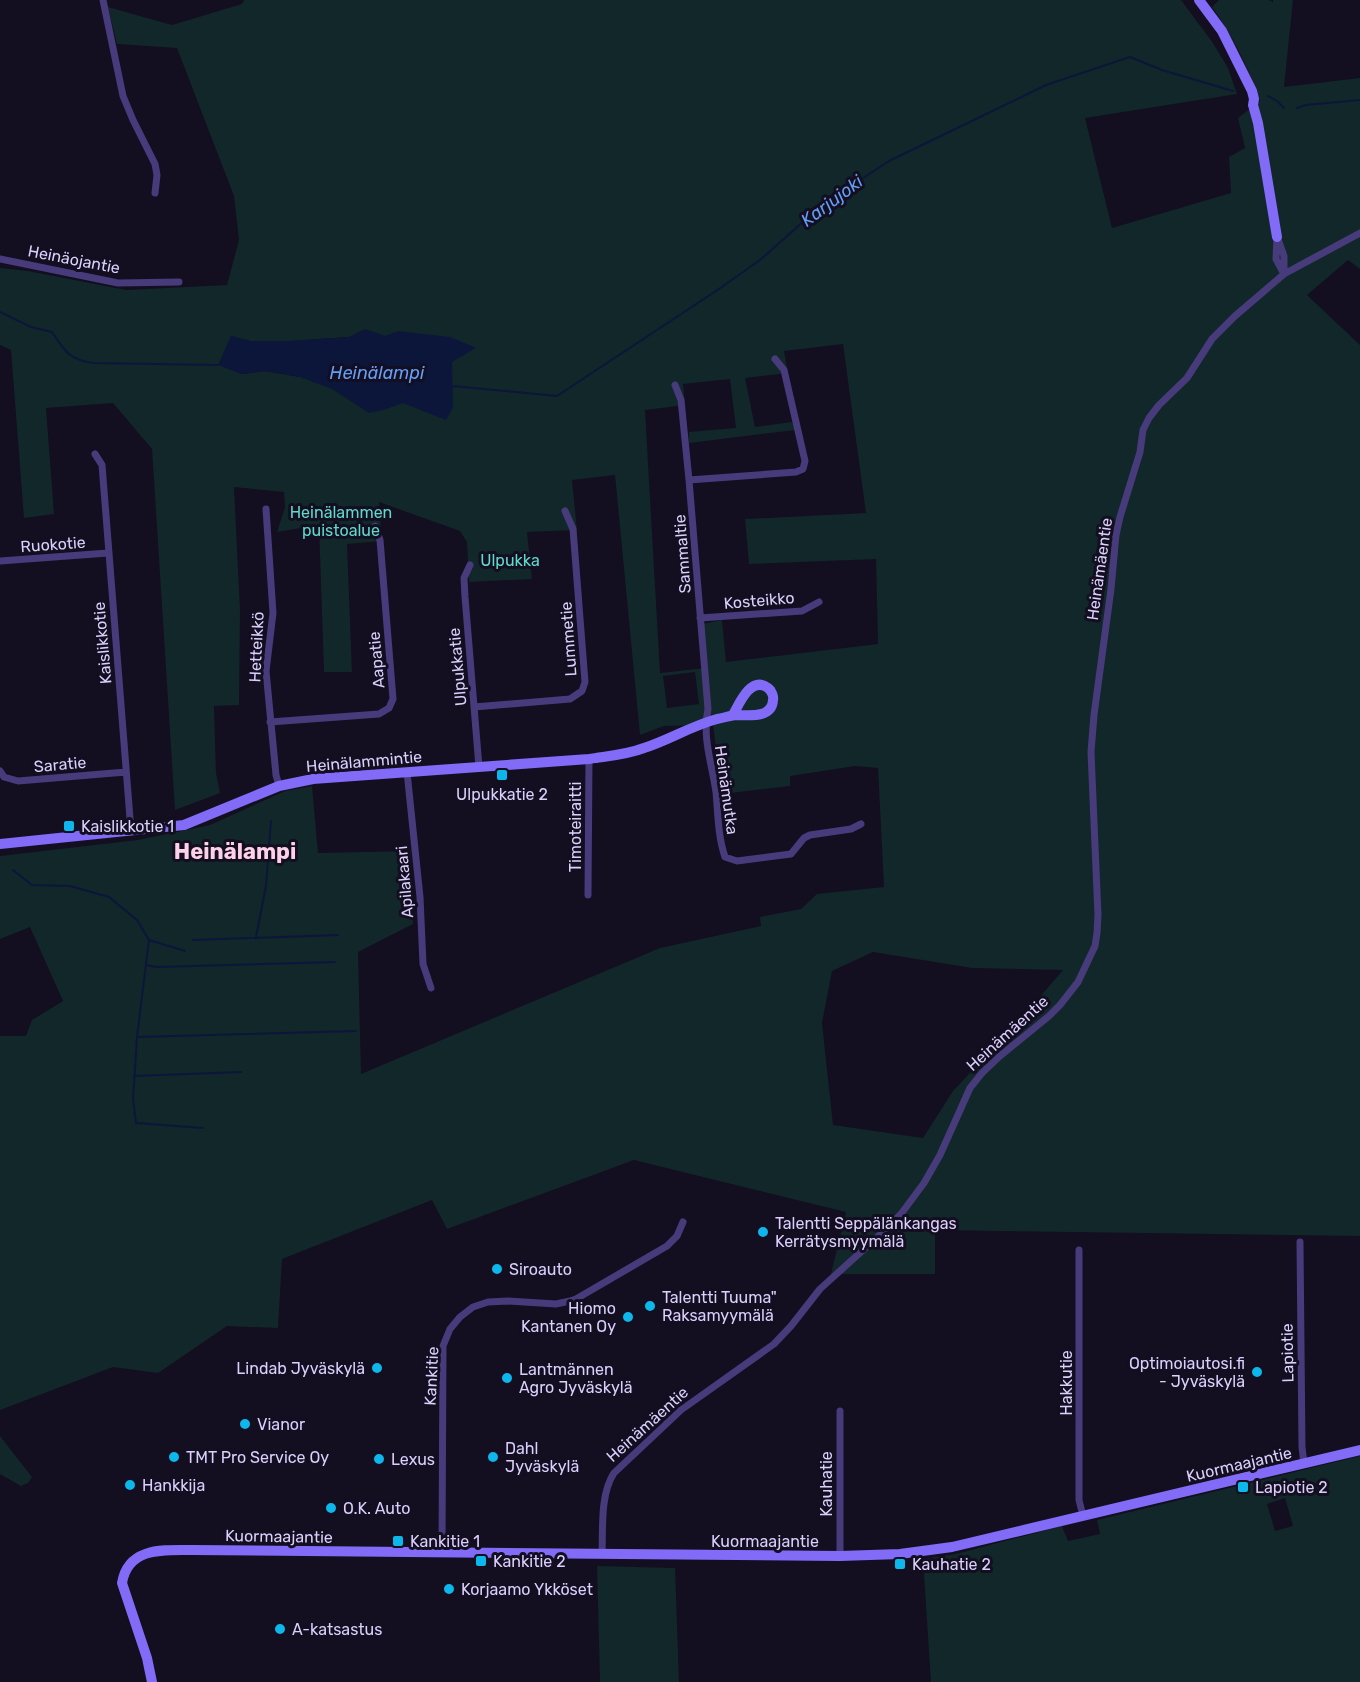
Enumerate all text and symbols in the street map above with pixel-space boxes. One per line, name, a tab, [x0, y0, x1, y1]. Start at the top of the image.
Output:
water label: Karjujoki	[797, 170, 868, 231]
street label: Heinäojantie	[26, 241, 122, 278]
water label: Heinälampi	[330, 362, 425, 384]
park label: Heinälammen puistoalue	[290, 503, 392, 540]
street label: Sammaltie	[670, 514, 695, 594]
street label: Heinämäentie	[1083, 516, 1116, 622]
street label: Ruokotie	[20, 533, 86, 556]
park label: Ulpukka	[480, 551, 540, 570]
street label: Kosteikko	[723, 588, 795, 613]
street label: Kaislikkotie	[89, 601, 116, 685]
street label: Lummetie	[556, 601, 581, 677]
street label: Hetteikkö	[245, 611, 268, 683]
street label: Ulpukkatie	[445, 627, 470, 707]
street label: Aapatie	[365, 631, 388, 689]
street label: Heinämutka	[711, 744, 742, 836]
street label: Heinälammintie	[305, 747, 423, 776]
street label: Saratie	[33, 753, 87, 776]
marker: Ulpukkatie 2	[495, 768, 509, 782]
street label: Timoteiraitti	[566, 782, 585, 872]
place label: Ulpukkatie 2	[456, 785, 548, 804]
place label: Kaislikkotie 1	[81, 817, 174, 836]
marker: Kaislikkotie 1	[62, 819, 76, 833]
district label: Heinälampi	[174, 838, 296, 865]
street label: Apilakaari	[392, 845, 417, 919]
street label: Heinämäentie	[963, 992, 1052, 1075]
place label: Talentti Seppälänkangas Kerrätysmyymälä	[775, 1214, 957, 1251]
marker: Talentti Seppälänkangas Kerrätysmyymälä	[756, 1225, 770, 1239]
place label: Siroauto	[509, 1260, 572, 1279]
marker: Siroauto	[490, 1262, 504, 1276]
place label: Talentti Tuuma" Raksamyymälä	[662, 1288, 777, 1325]
place label: Hiomo Kantanen Oy	[521, 1299, 616, 1336]
marker: Talentti Tuuma" Raksamyymälä	[643, 1299, 657, 1313]
marker: Hiomo Kantanen Oy	[621, 1310, 635, 1324]
street label: Lapiotie	[1277, 1323, 1298, 1383]
street label: Kankitie	[420, 1346, 443, 1406]
street label: Hakkutie	[1057, 1350, 1076, 1416]
place label: Optimoiautosi.fi - Jyväskylä	[1129, 1354, 1245, 1391]
place label: Lindab Jyväskylä	[236, 1359, 365, 1378]
place label: Lantmännen Agro Jyväskylä	[519, 1360, 633, 1397]
marker: Lindab Jyväskylä	[370, 1361, 384, 1375]
marker: Optimoiautosi.fi - Jyväskylä	[1250, 1365, 1264, 1379]
marker: Lantmännen Agro Jyväskylä	[500, 1371, 514, 1385]
street label: Heinämäentie	[603, 1383, 692, 1466]
place label: Vianor	[257, 1415, 305, 1434]
marker: Vianor	[238, 1417, 252, 1431]
place label: Dahl Jyväskylä	[505, 1439, 579, 1476]
street label: Kuormaajantie	[1184, 1443, 1294, 1486]
place label: TMT Pro Service Oy	[186, 1448, 329, 1467]
marker: TMT Pro Service Oy	[167, 1450, 181, 1464]
place label: Lexus	[391, 1450, 435, 1469]
marker: Dahl Jyväskylä	[486, 1450, 500, 1464]
street label: Kauhatie	[817, 1451, 836, 1517]
marker: Lexus	[372, 1452, 386, 1466]
place label: Hankkija	[142, 1476, 205, 1495]
marker: Hankkija	[123, 1478, 137, 1492]
place label: Lapiotie 2	[1255, 1478, 1328, 1497]
marker: Lapiotie 2	[1236, 1480, 1250, 1494]
place label: O.K. Auto	[343, 1499, 410, 1518]
marker: O.K. Auto	[324, 1501, 338, 1515]
street label: Kuormaajantie	[225, 1526, 333, 1547]
place label: Kankitie 1	[410, 1532, 480, 1551]
street label: Kuormaajantie	[711, 1532, 819, 1551]
marker: Kankitie 1	[391, 1534, 405, 1548]
place label: Kankitie 2	[493, 1552, 566, 1571]
marker: Kankitie 2	[474, 1554, 488, 1568]
place label: Kauhatie 2	[912, 1555, 991, 1574]
marker: Kauhatie 2	[893, 1557, 907, 1571]
place label: Korjaamo Ykköset	[461, 1580, 593, 1599]
marker: Korjaamo Ykköset	[442, 1582, 456, 1596]
place label: A-katsastus	[292, 1620, 382, 1639]
marker: A-katsastus	[273, 1622, 287, 1636]

